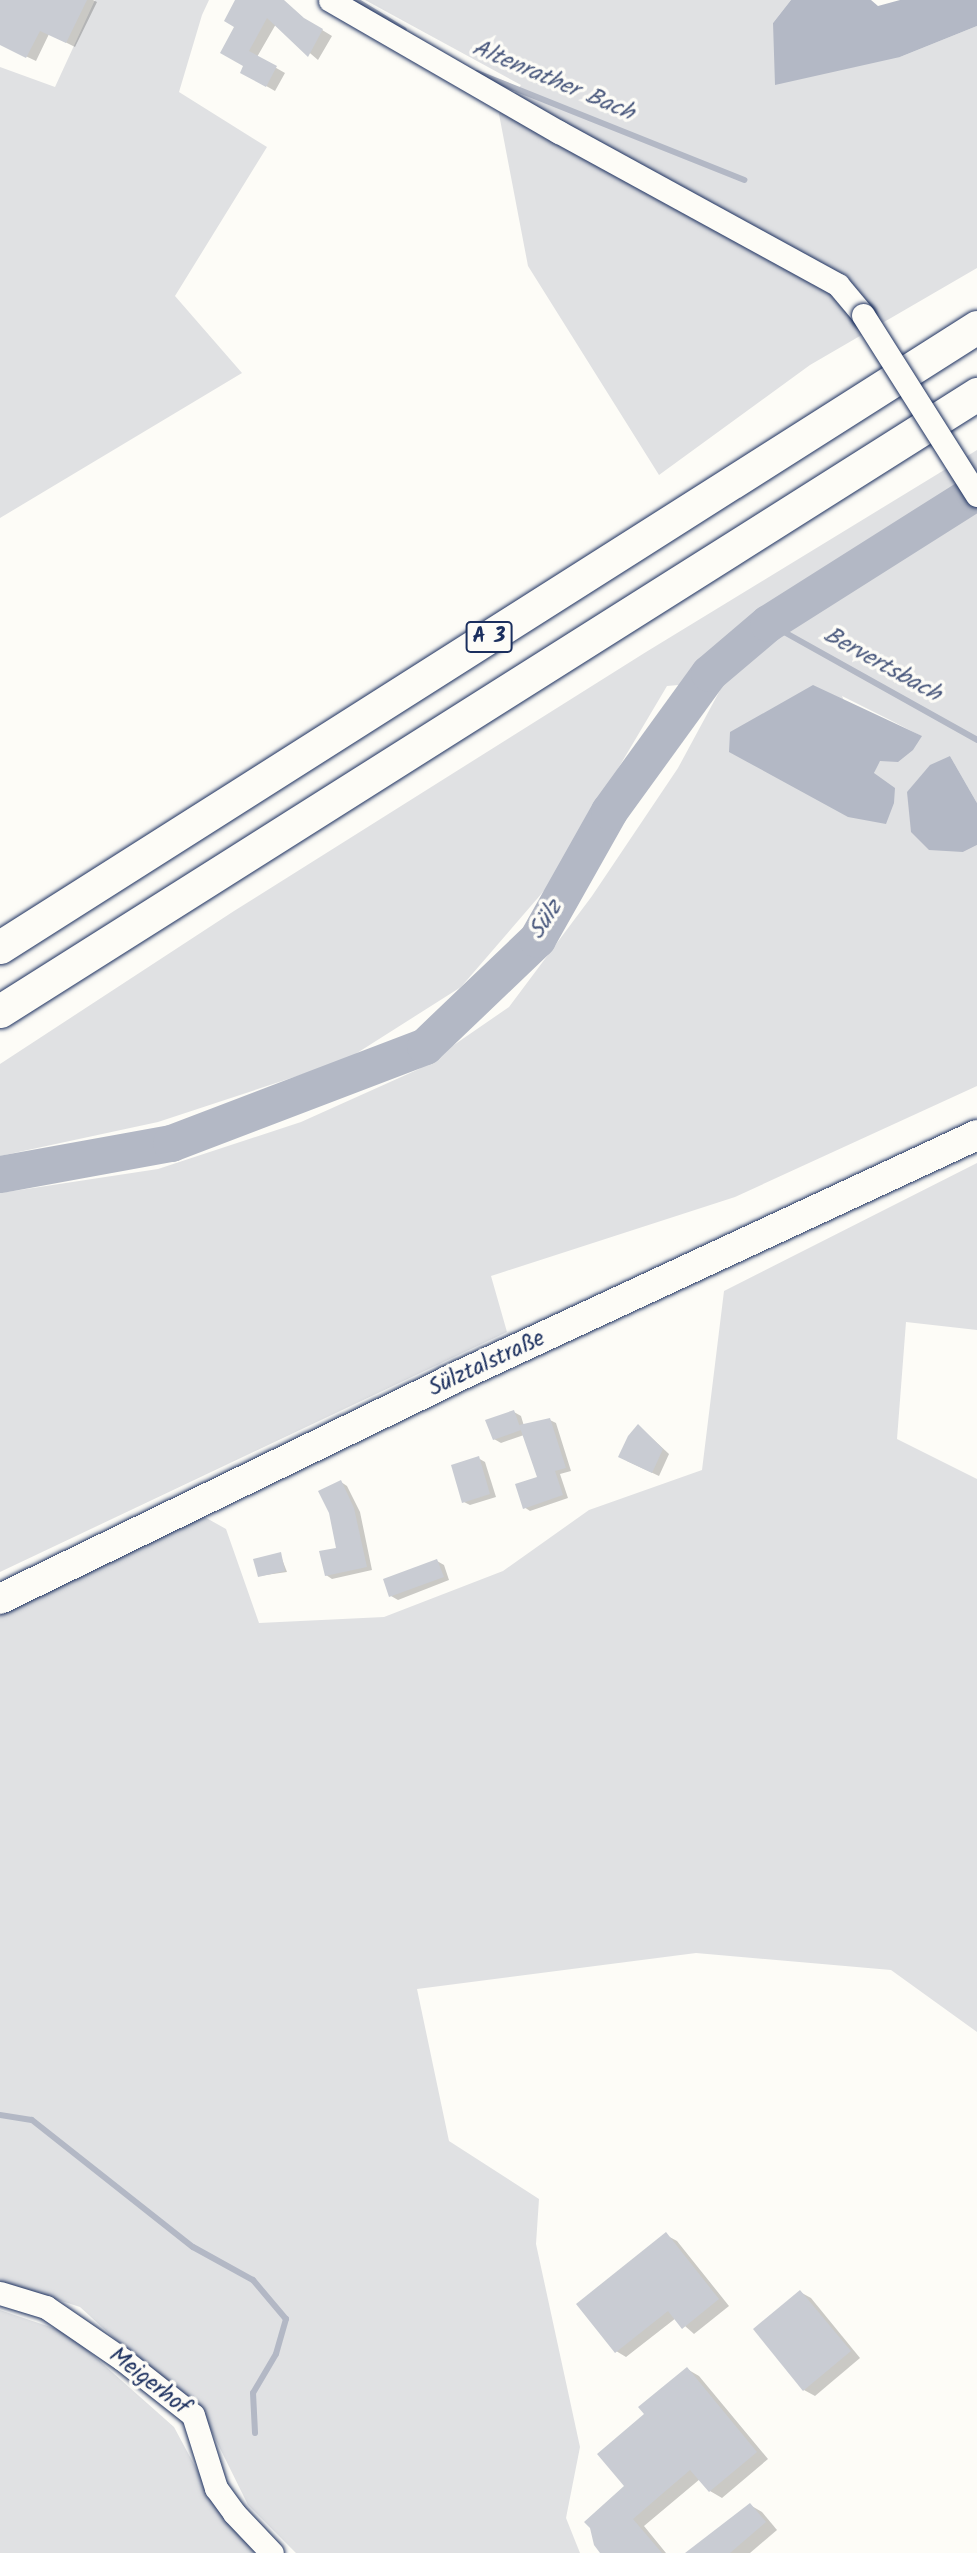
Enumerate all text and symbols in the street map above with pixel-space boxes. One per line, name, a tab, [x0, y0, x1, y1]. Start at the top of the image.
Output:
water label: Altenrather Bach	[468, 34, 638, 128]
road number: A 3	[464, 620, 514, 654]
water label: Bervertsbach	[818, 621, 946, 709]
water label: Sülz	[523, 895, 569, 945]
street label: Sülztalstraße	[424, 1325, 550, 1403]
street label: Meigerhof	[103, 2342, 195, 2422]

